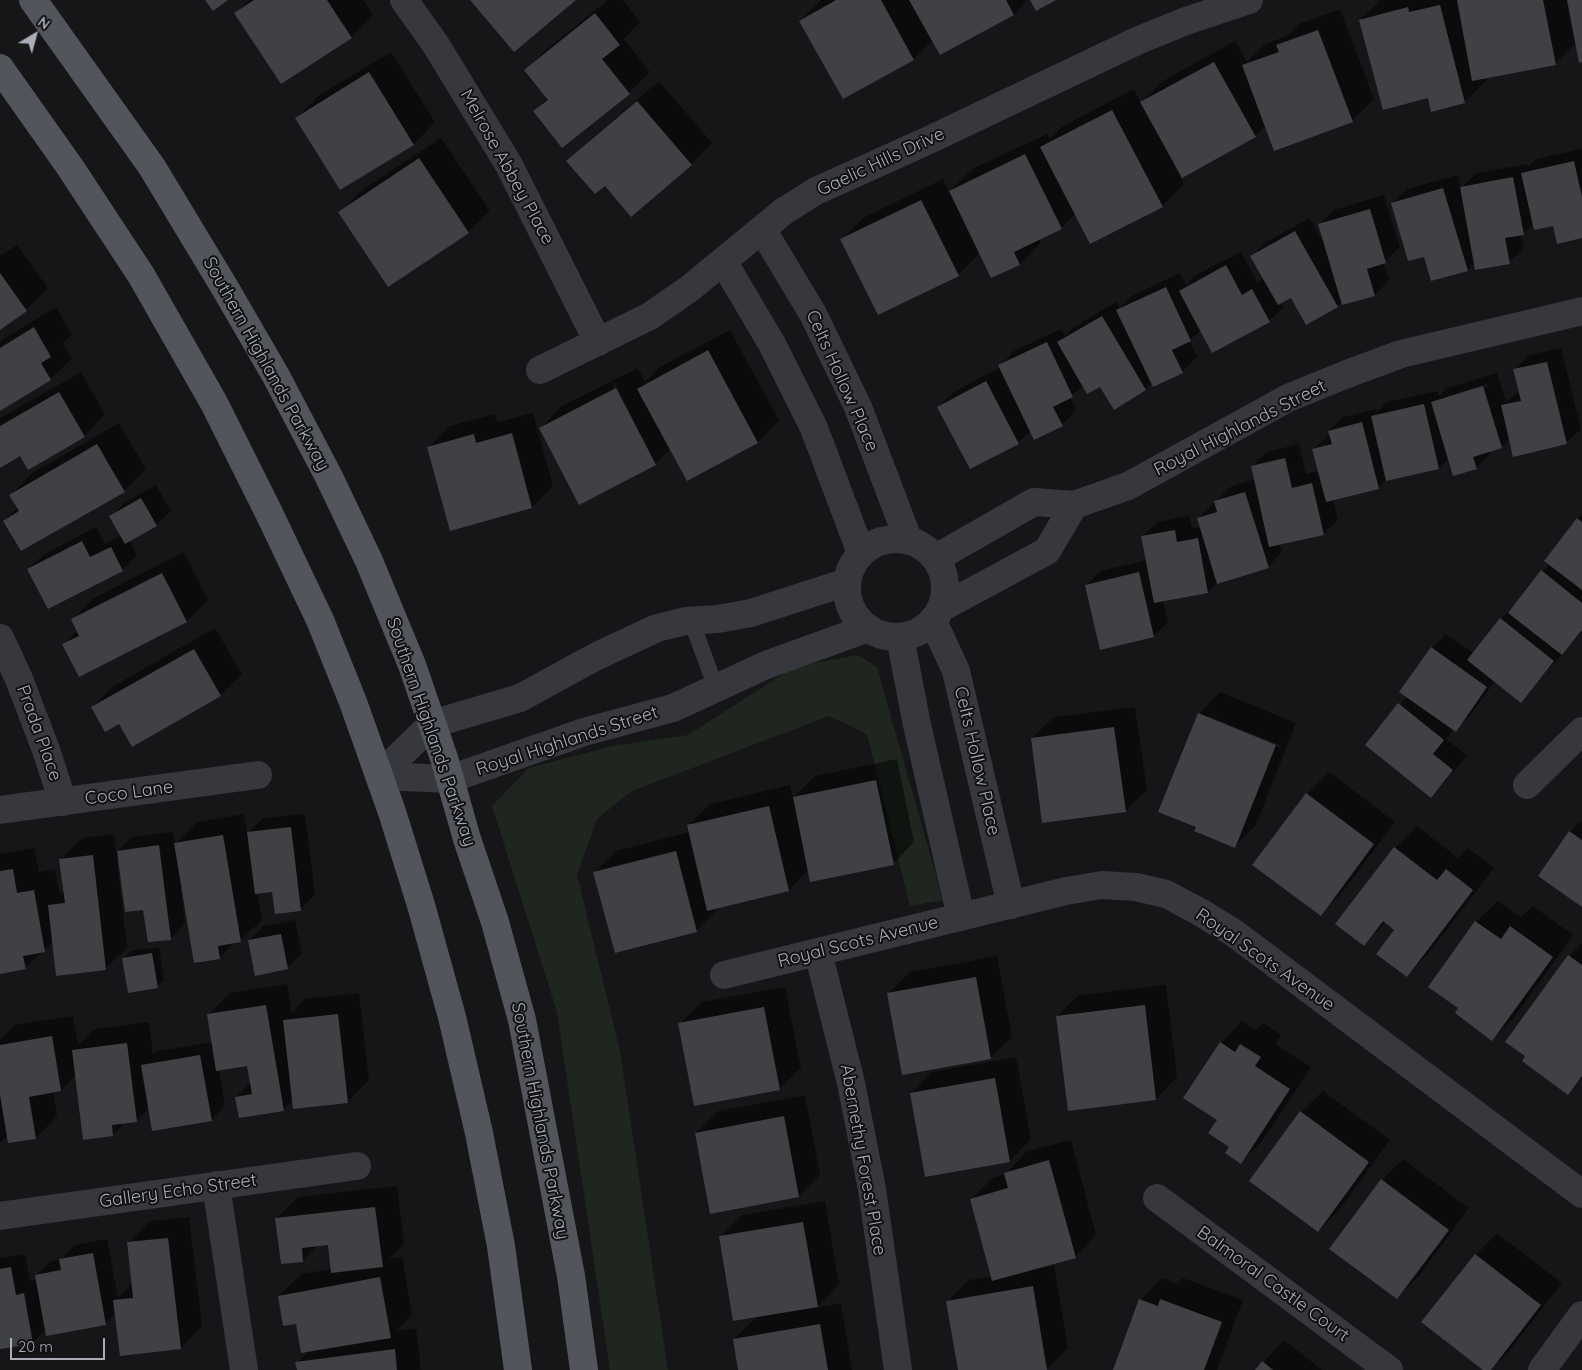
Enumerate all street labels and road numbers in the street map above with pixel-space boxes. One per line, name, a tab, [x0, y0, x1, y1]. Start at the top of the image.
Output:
street label: Melrose Abbey Place	[455, 86, 559, 248]
street label: Gaelic Hills Drive	[814, 123, 948, 201]
street label: Southern Highlands Parkway	[198, 253, 334, 475]
street label: Celts Hollow Place	[801, 307, 883, 455]
street label: Royal Highlands Street	[1150, 375, 1330, 481]
street label: Southern Highlands Parkway	[382, 615, 480, 849]
street label: Prada Place	[12, 682, 66, 784]
street label: Celts Hollow Place	[949, 684, 1005, 838]
street label: Royal Highlands Street	[473, 701, 661, 781]
street label: Coco Lane	[84, 776, 174, 810]
street label: Royal Scots Avenue	[1191, 904, 1339, 1016]
street label: Royal Scots Avenue	[775, 912, 941, 972]
street label: Southern Highlands Parkway	[506, 1001, 574, 1241]
street label: Abernethy Forest Place	[836, 1063, 890, 1257]
street label: Gallery Echo Street	[98, 1169, 258, 1213]
street label: Balmoral Castle Court	[1193, 1222, 1353, 1346]

